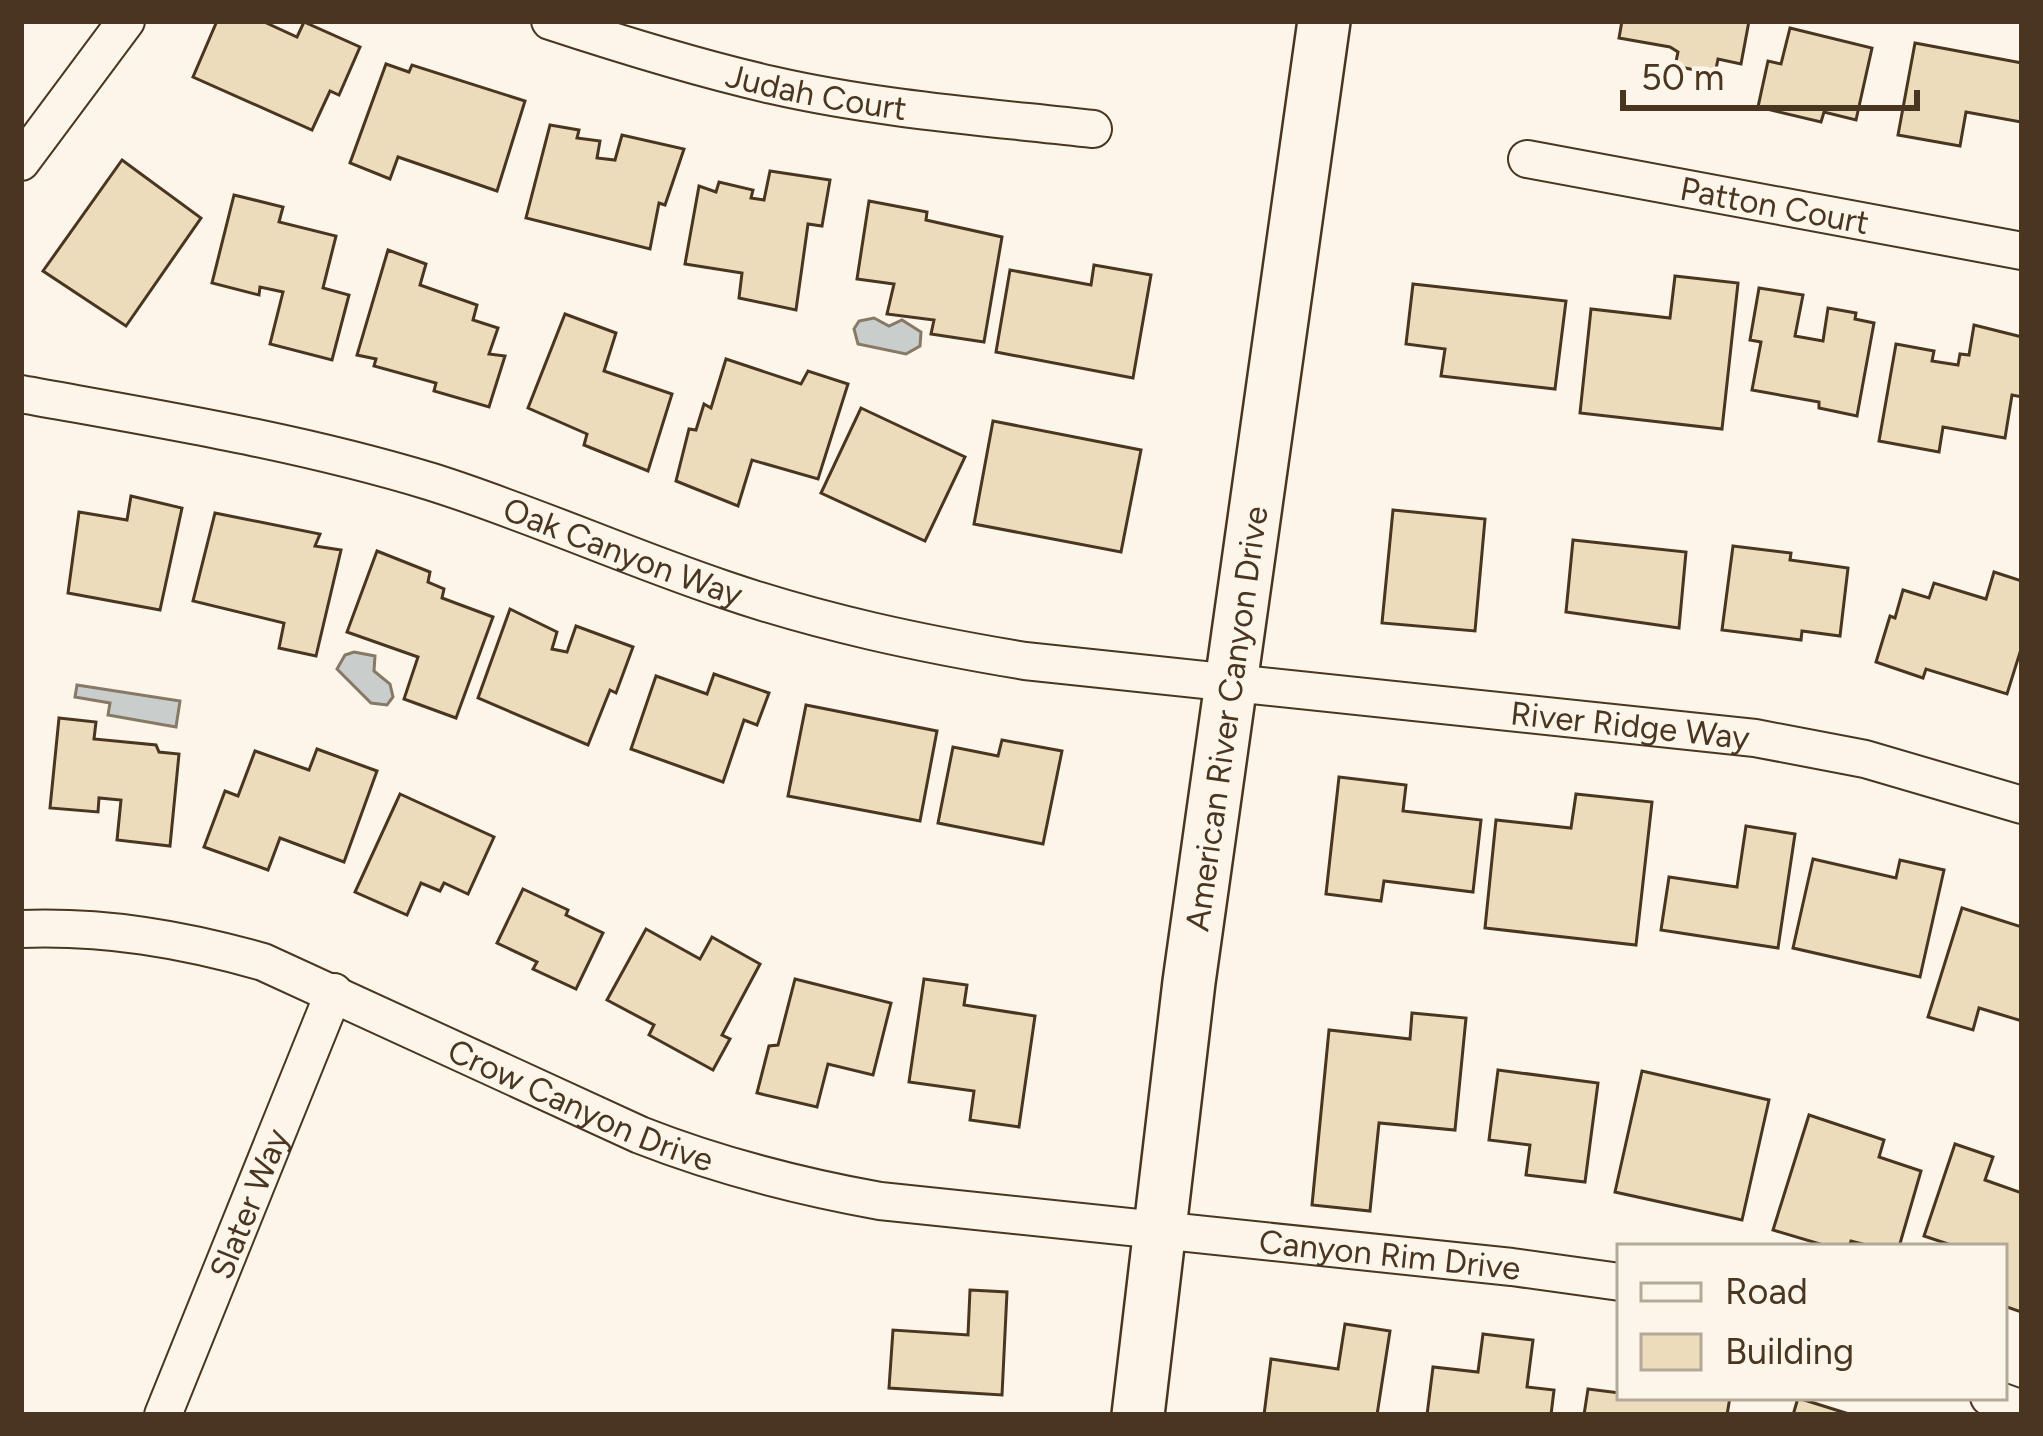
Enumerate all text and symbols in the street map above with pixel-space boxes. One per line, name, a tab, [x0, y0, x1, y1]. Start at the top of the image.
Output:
scale bar	[1623, 36, 1917, 110]
street label: Judah Court	[722, 56, 909, 128]
text: 50 m	[1641, 56, 1724, 99]
street label: Patton Court	[1677, 169, 1872, 242]
street label: Oak Canyon Way	[498, 489, 748, 614]
street label: American River Canyon Drive	[1177, 504, 1276, 934]
street label: River Ridge Way	[1509, 693, 1752, 757]
street label: Crow Canyon Drive	[442, 1031, 718, 1180]
street label: Slater Way	[201, 1122, 297, 1285]
street label: Canyon Rim Drive	[1257, 1222, 1522, 1288]
legend	[1617, 1244, 2007, 1400]
text: Road	[1725, 1270, 1808, 1313]
text: Building	[1725, 1330, 1854, 1373]

